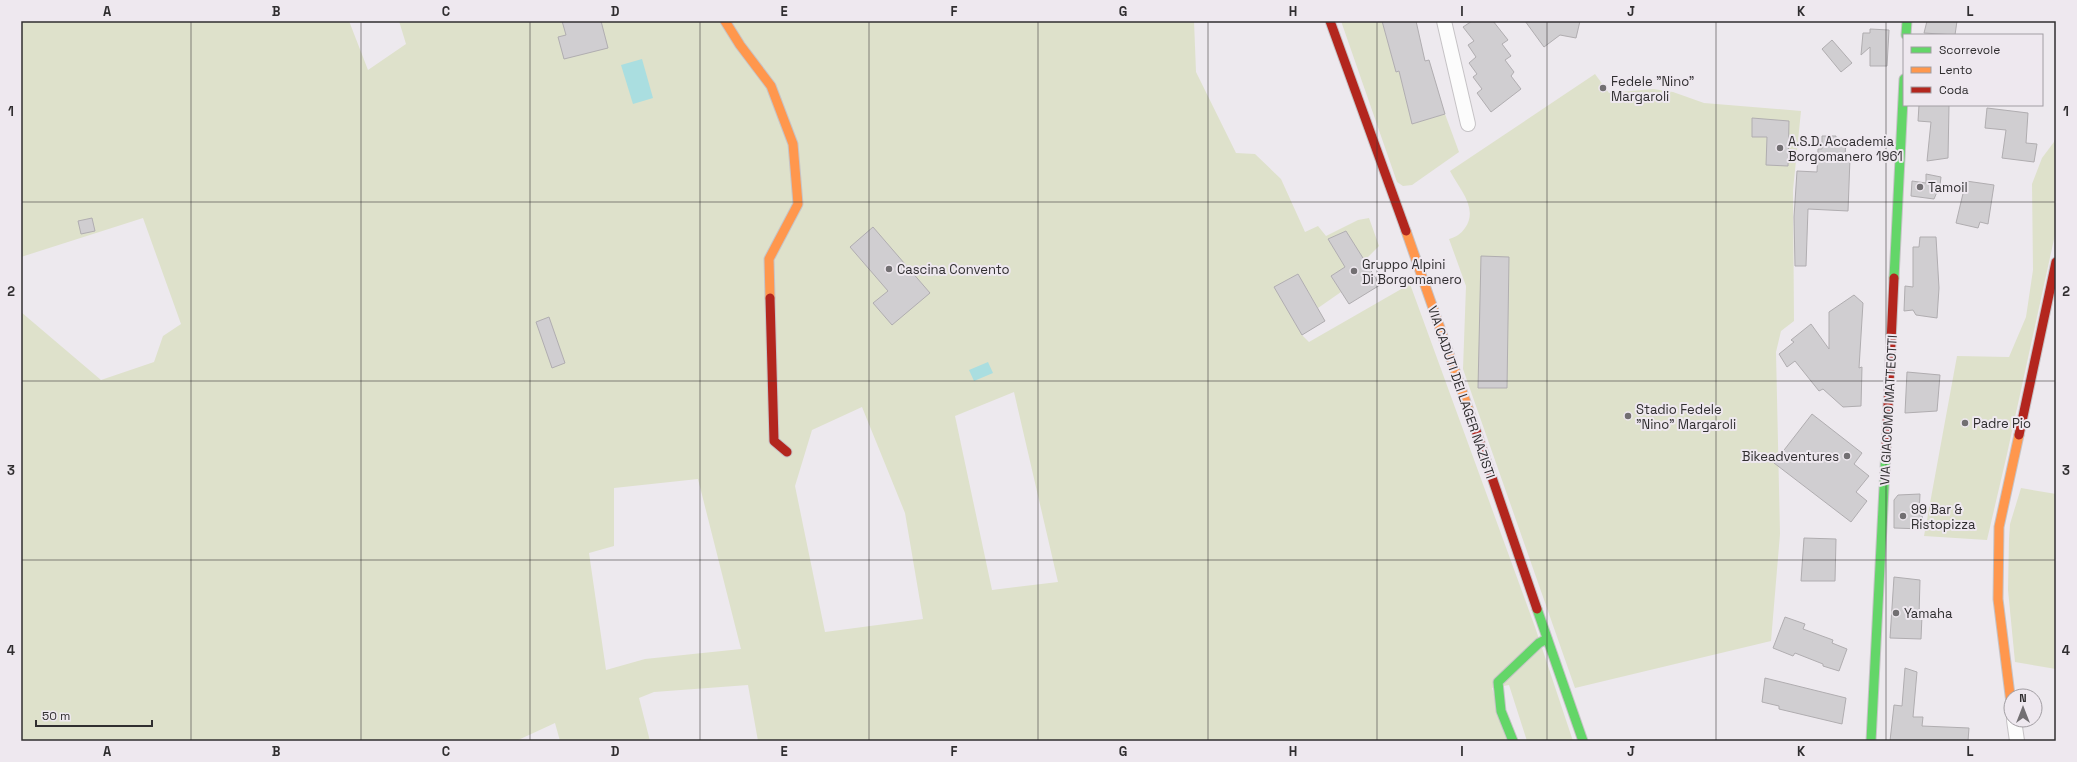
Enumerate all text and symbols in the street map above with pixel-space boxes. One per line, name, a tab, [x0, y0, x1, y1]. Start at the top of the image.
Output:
text: A	[103, 3, 112, 20]
text: B	[272, 3, 281, 20]
text: C	[442, 3, 450, 20]
text: D	[611, 3, 620, 20]
text: E	[780, 3, 788, 20]
text: F	[951, 3, 958, 20]
text: G	[1119, 3, 1127, 20]
text: H	[1289, 3, 1297, 20]
text: I	[1460, 3, 1464, 20]
text: J	[1627, 3, 1635, 20]
text: K	[1797, 3, 1806, 20]
text: L	[1966, 3, 1974, 20]
legend	[1903, 34, 2043, 106]
text: Scorrevole	[1939, 42, 2000, 58]
text: Lento	[1939, 62, 1973, 78]
place label: Fedele "Nino" Margaroli	[1611, 73, 1694, 105]
text: Coda	[1939, 82, 1969, 98]
marker: Fedele "Nino" Margaroli	[1598, 83, 1608, 93]
text: 1	[8, 103, 14, 120]
text: 1	[2063, 103, 2069, 120]
place label: A.S.D. Accademia Borgomanero 1961	[1788, 133, 1903, 165]
marker: A.S.D. Accademia Borgomanero 1961	[1775, 143, 1785, 153]
place label: Tamoil	[1928, 179, 1968, 196]
marker: Tamoil	[1915, 182, 1925, 192]
place label: Gruppo Alpini Di Borgomanero	[1362, 256, 1462, 288]
place label: Cascina Convento	[897, 261, 1010, 278]
marker: Cascina Convento	[884, 264, 894, 274]
marker: Gruppo Alpini Di Borgomanero	[1349, 266, 1359, 276]
text: 2	[7, 283, 15, 300]
text: 2	[2062, 283, 2070, 300]
street label: VIA CADUTI DEI LAGER NAZISTI	[1424, 304, 1499, 481]
street label: VIA GIACOMO MATTEOTTI	[1876, 334, 1901, 486]
place label: Stadio Fedele "Nino" Margaroli	[1636, 401, 1736, 433]
marker: Stadio Fedele "Nino" Margaroli	[1623, 411, 1633, 421]
place label: Padre Pio	[1973, 415, 2031, 432]
marker: Padre Pio	[1960, 418, 1970, 428]
place label: Bikeadventures	[1742, 448, 1839, 465]
marker: Bikeadventures	[1842, 451, 1852, 461]
text: 3	[7, 462, 15, 479]
text: 3	[2062, 462, 2070, 479]
place label: 99 Bar & Ristopizza	[1911, 501, 1976, 533]
marker: 99 Bar & Ristopizza	[1898, 511, 1908, 521]
place label: Yamaha	[1904, 605, 1953, 622]
marker: Yamaha	[1891, 608, 1901, 618]
text: 4	[7, 642, 15, 659]
text: 4	[2062, 642, 2070, 659]
north arrow	[2003, 688, 2043, 728]
text: N	[2019, 691, 2027, 705]
scale bar	[36, 702, 152, 728]
text: 50 m	[42, 708, 70, 724]
text: A	[103, 743, 112, 760]
text: B	[272, 743, 281, 760]
text: C	[442, 743, 450, 760]
text: D	[611, 743, 620, 760]
text: E	[780, 743, 788, 760]
text: F	[951, 743, 958, 760]
text: G	[1119, 743, 1127, 760]
text: H	[1289, 743, 1297, 760]
text: I	[1460, 743, 1464, 760]
text: J	[1627, 743, 1635, 760]
text: K	[1797, 743, 1806, 760]
text: L	[1966, 743, 1974, 760]

